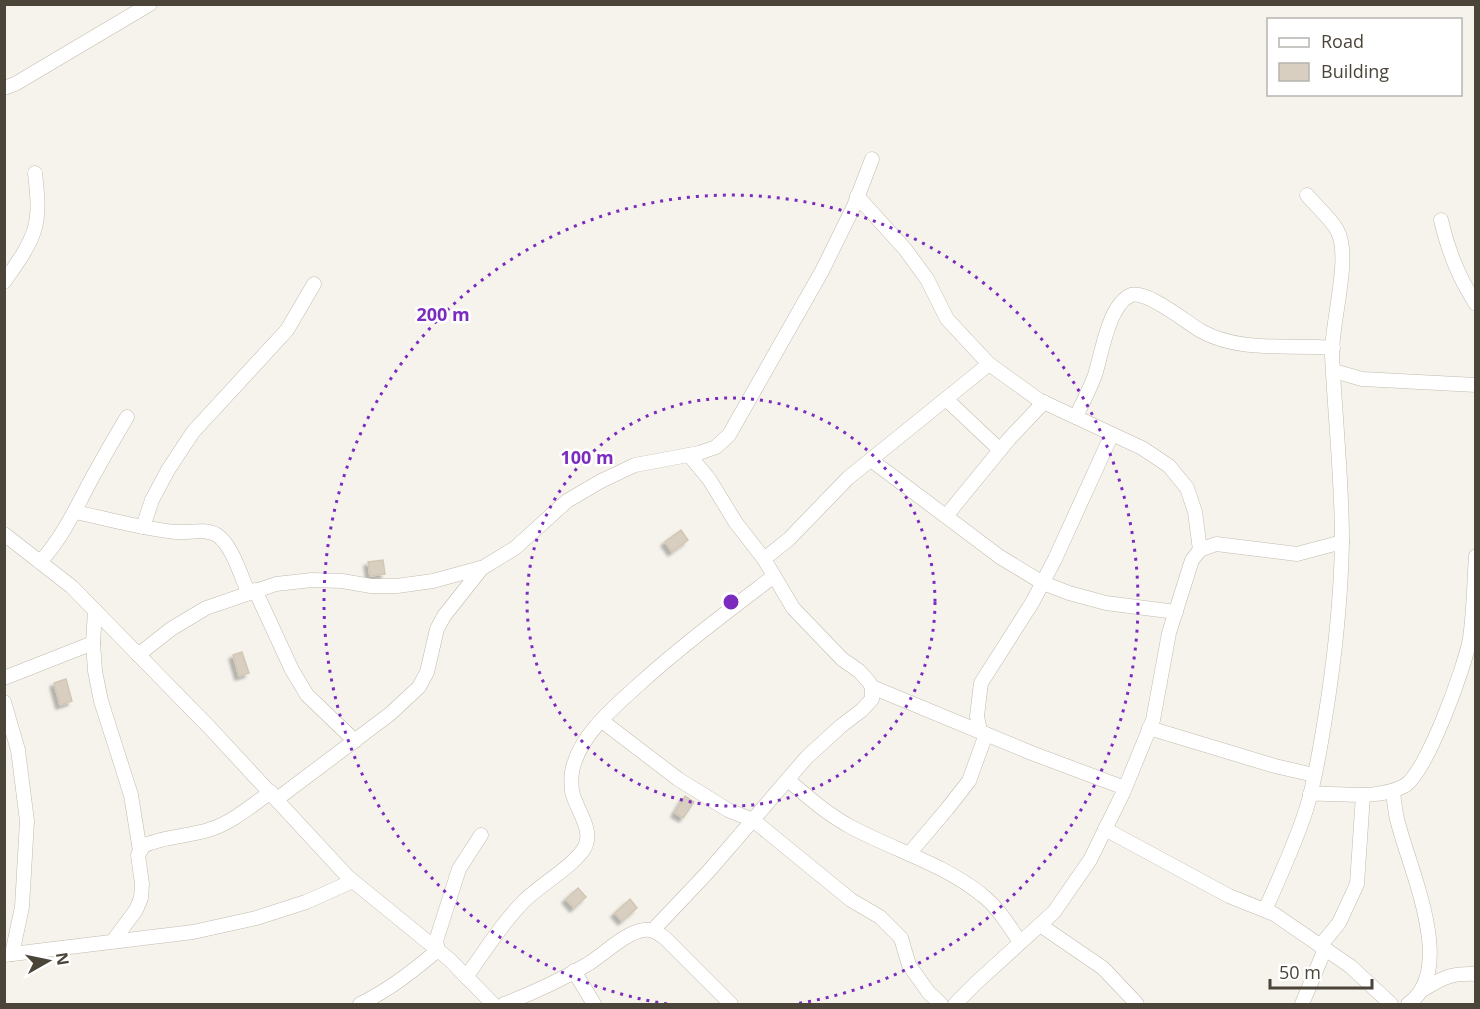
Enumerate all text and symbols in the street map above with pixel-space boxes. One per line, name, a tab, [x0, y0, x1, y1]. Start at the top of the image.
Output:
legend	[1267, 18, 1462, 96]
text: Road	[1321, 29, 1364, 53]
text: Building	[1321, 59, 1389, 83]
text: 200 m	[416, 302, 470, 326]
text: 100 m	[560, 445, 614, 469]
centre of rings	[721, 592, 741, 612]
north arrow	[18, 931, 78, 991]
text: N	[51, 951, 75, 967]
scale bar	[1270, 952, 1372, 990]
text: 50 m	[1279, 960, 1321, 984]

